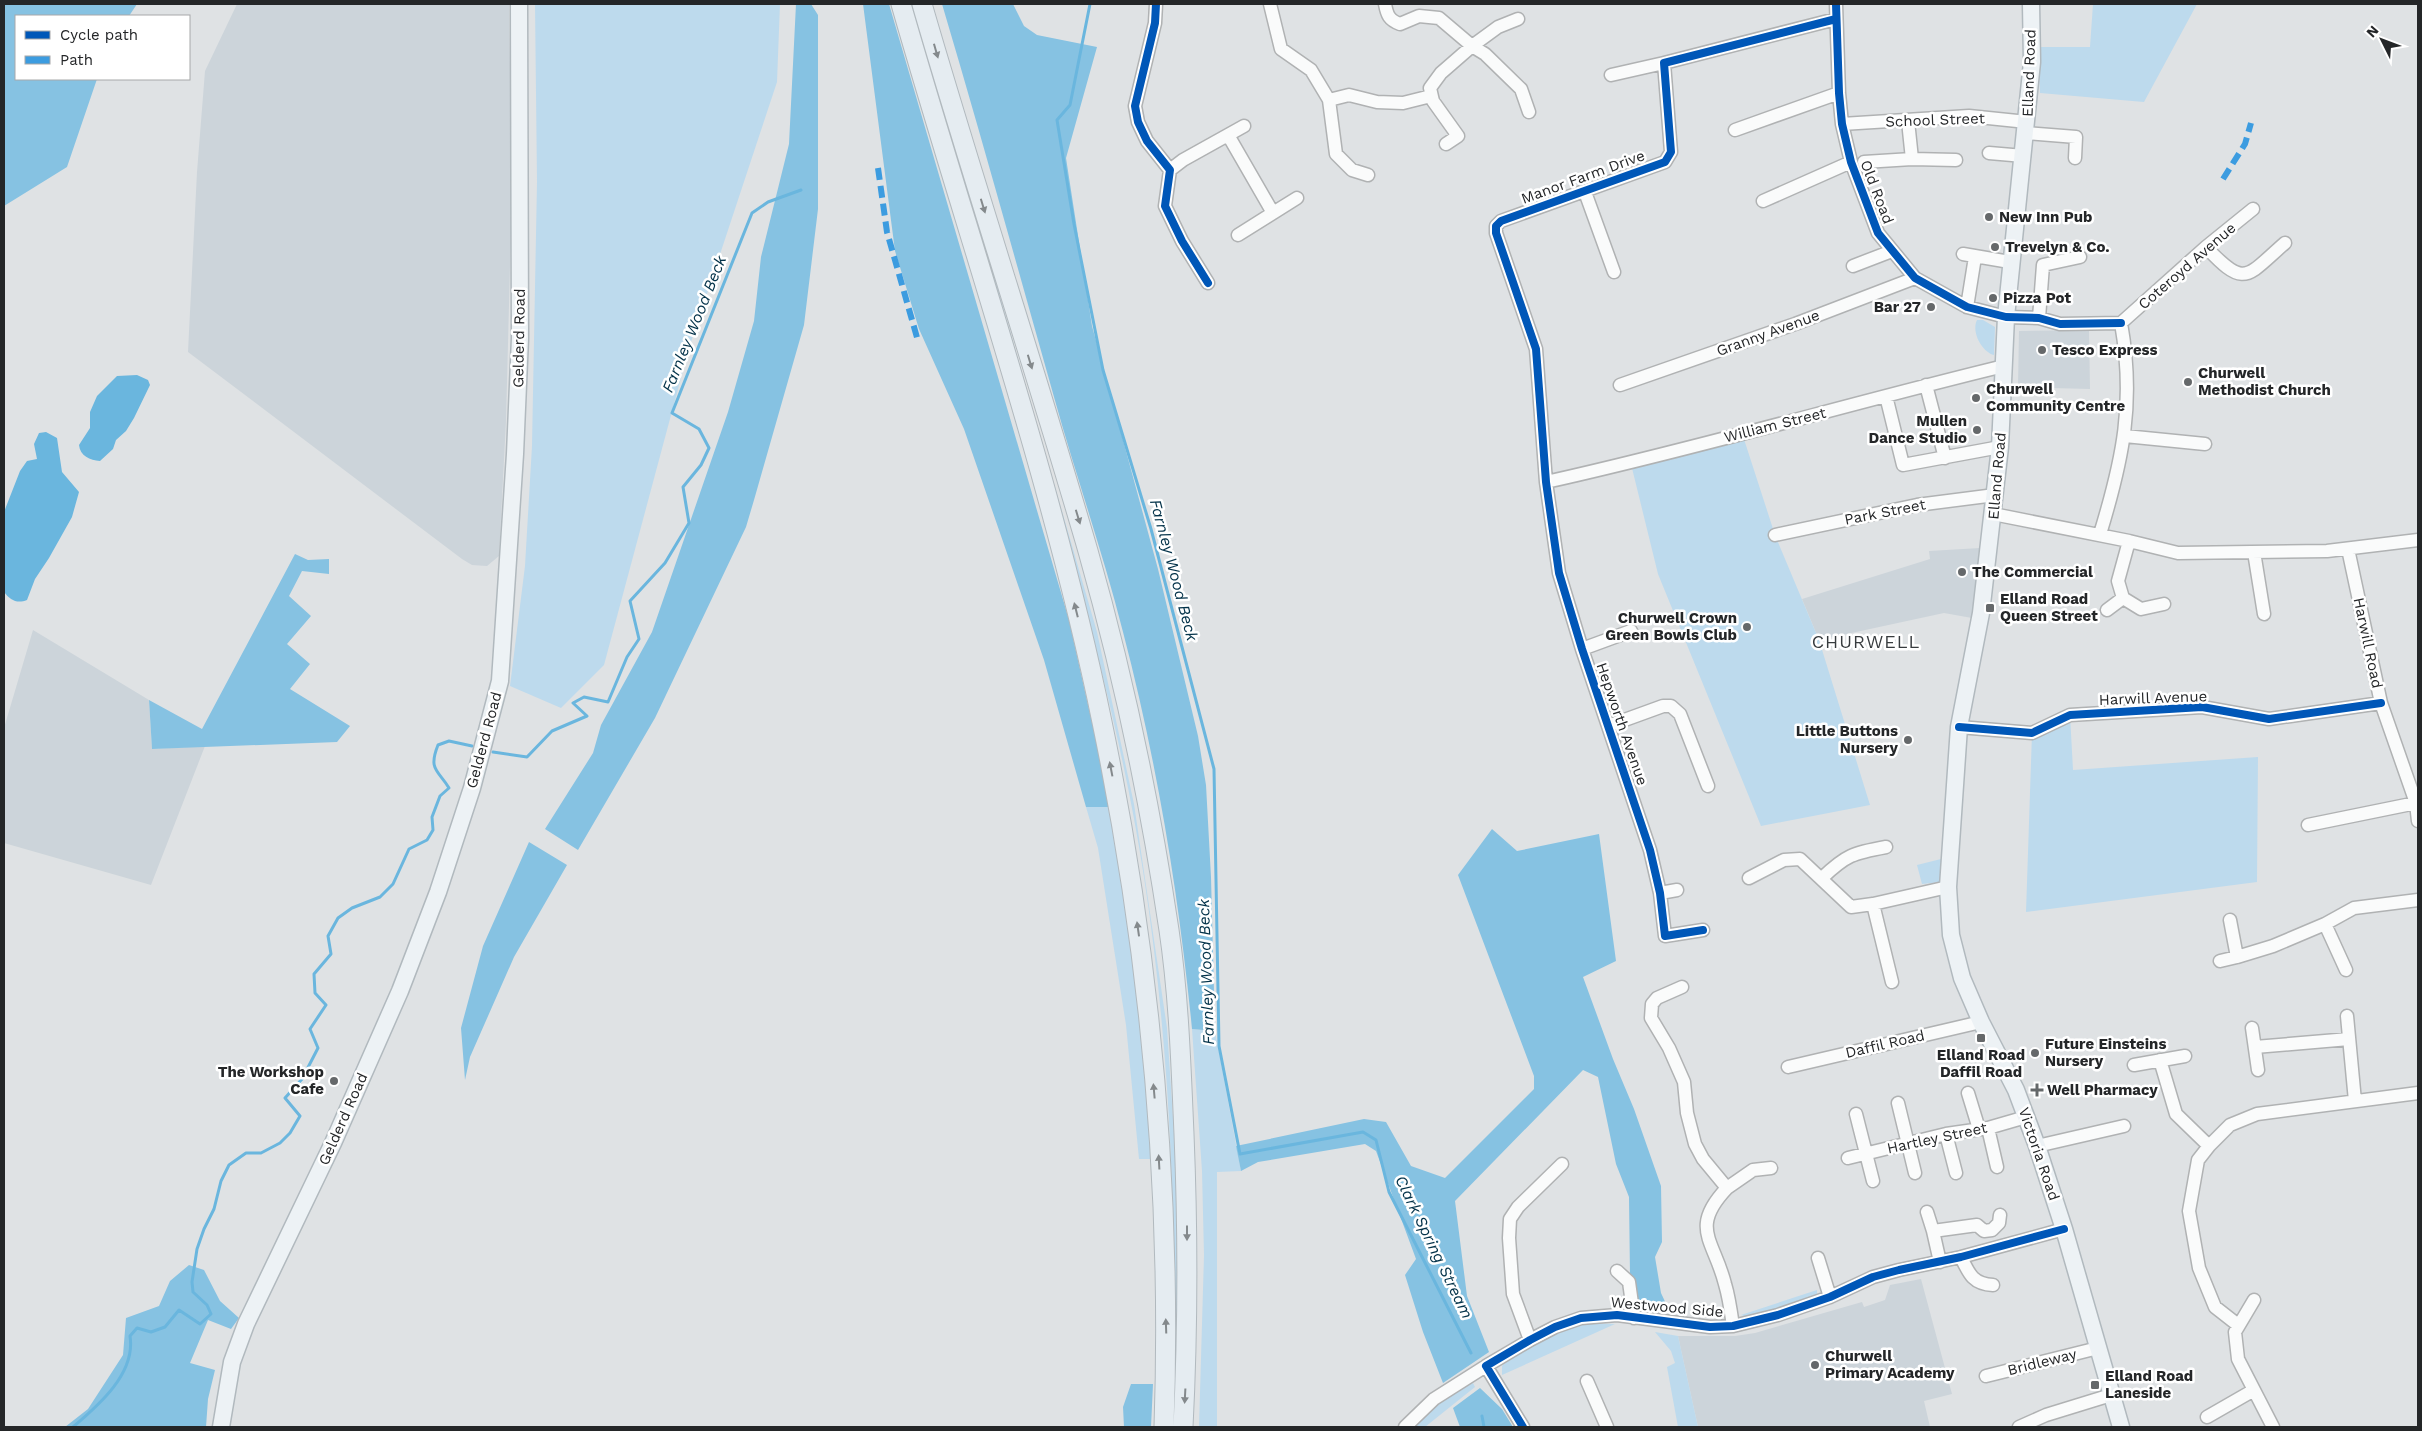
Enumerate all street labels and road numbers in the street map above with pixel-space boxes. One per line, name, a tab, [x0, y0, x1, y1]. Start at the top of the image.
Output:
street label: Elland Road	[2018, 29, 2040, 117]
street label: School Street	[1885, 109, 1986, 131]
street label: Manor Farm Drive	[1519, 146, 1647, 208]
street label: Old Road	[1857, 158, 1897, 226]
street label: Coteroyd Avenue	[2135, 219, 2239, 313]
street label: Gelderd Road	[509, 288, 529, 388]
street label: Granny Avenue	[1714, 306, 1822, 360]
street label: William Street	[1722, 403, 1829, 446]
street label: Elland Road	[1984, 432, 2010, 520]
street label: Park Street	[1843, 495, 1928, 529]
street label: Harwill Road	[2350, 596, 2386, 690]
street label: Hepworth Avenue	[1593, 660, 1651, 788]
street label: Harwill Avenue	[2099, 687, 2207, 709]
street label: Gelderd Road	[462, 690, 506, 790]
street label: Daffil Road	[1844, 1026, 1926, 1062]
street label: Gelderd Road	[315, 1070, 371, 1168]
street label: Victoria Road	[2015, 1105, 2063, 1203]
street label: Hartley Street	[1885, 1118, 1989, 1157]
street label: Westwood Side	[1610, 1293, 1724, 1321]
street label: Bridleway	[2006, 1345, 2079, 1379]

